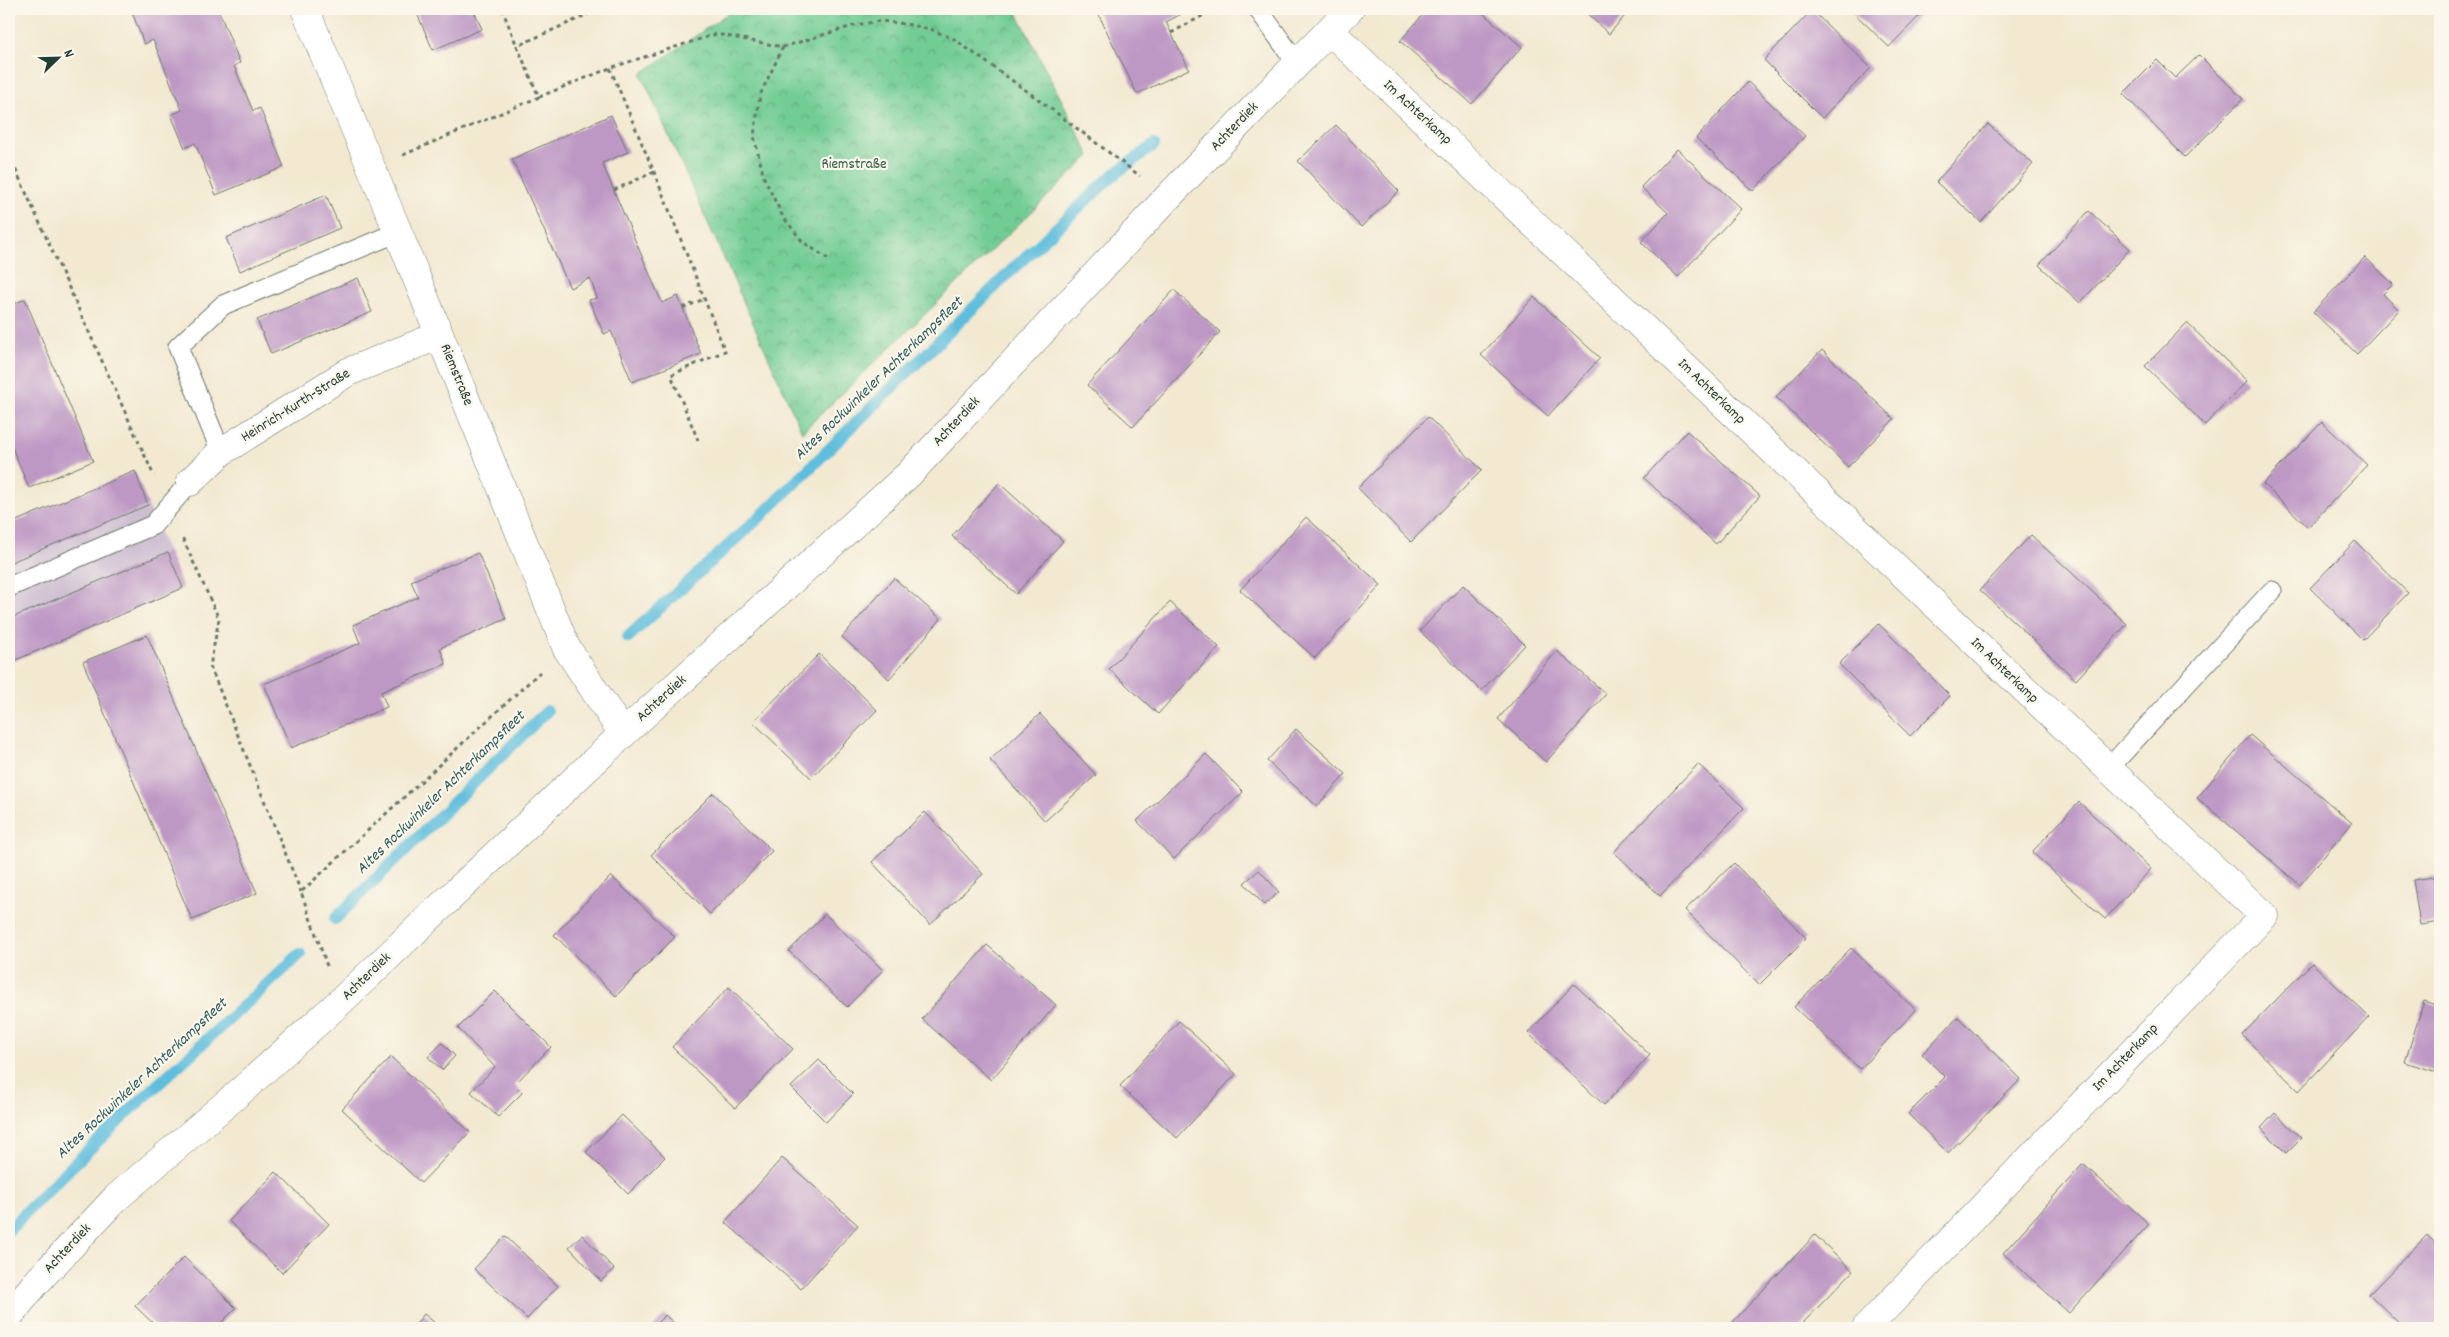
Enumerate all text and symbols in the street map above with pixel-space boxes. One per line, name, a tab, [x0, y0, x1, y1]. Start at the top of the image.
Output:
north arrow	[32, 32, 82, 82]
text: N	[58, 47, 79, 61]
street label: Im Achterkamp	[1377, 75, 1457, 151]
street label: Achterdiek	[1206, 97, 1264, 157]
park label: Riemstraße	[821, 154, 887, 176]
water label: Altes Rockwinkeler Achterkampsfleet	[789, 290, 970, 466]
street label: Riemstraße	[434, 341, 479, 410]
street label: Im Achterkamp	[1672, 354, 1750, 430]
street label: Heinrich-Kurth-Straße	[237, 363, 355, 449]
street label: Achterdiek	[928, 392, 986, 452]
street label: Im Achterkamp	[1965, 633, 2043, 709]
street label: Achterdiek	[632, 670, 692, 728]
water label: Altes Rockwinkeler Achterkampsfleet	[351, 704, 532, 880]
street label: Achterdiek	[337, 948, 397, 1006]
water label: Altes Rockwinkeler Achterkampsfleet	[51, 992, 234, 1165]
street label: Im Achterkamp	[2088, 1019, 2164, 1097]
street label: Achterdiek	[39, 1219, 97, 1279]

